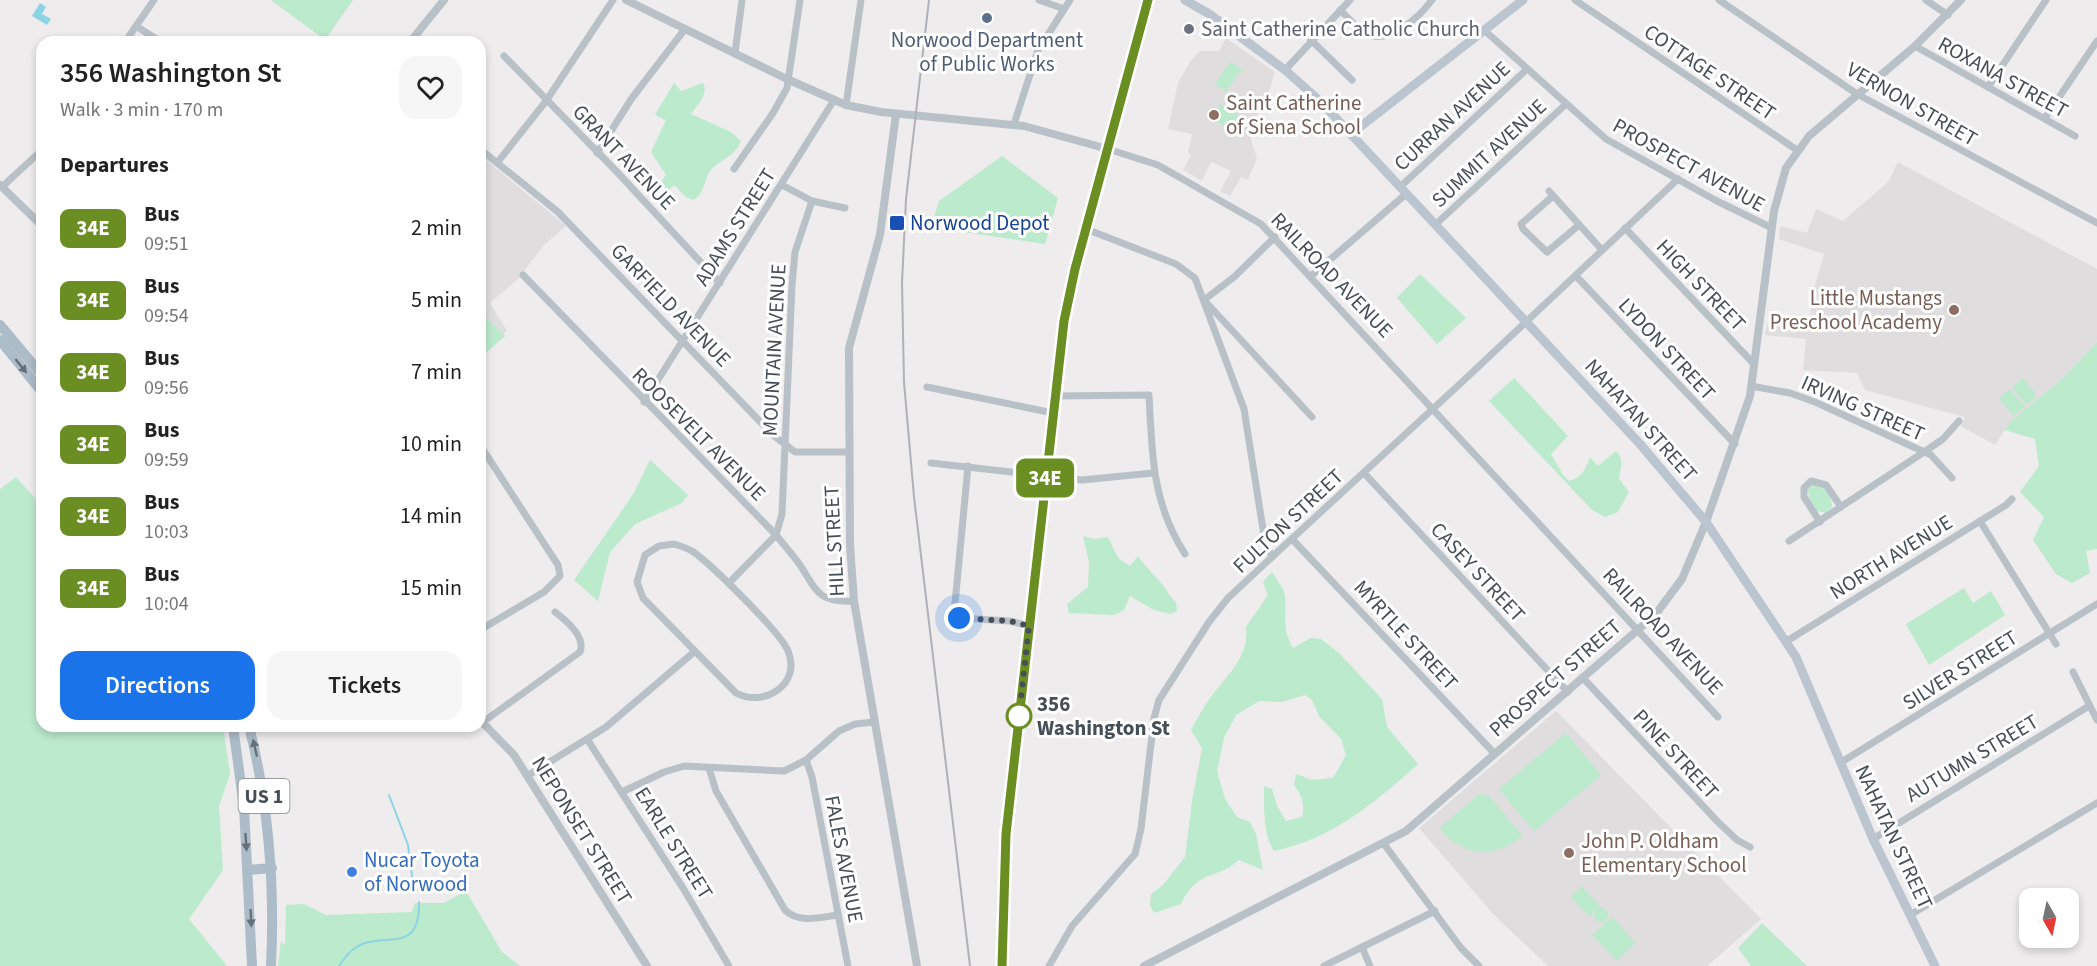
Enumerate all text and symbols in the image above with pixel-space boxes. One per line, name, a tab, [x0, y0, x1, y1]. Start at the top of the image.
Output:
marker: Norwood Department of Public Works	[980, 11, 994, 25]
place label: Saint Catherine Catholic Church	[1201, 14, 1480, 44]
street label: COTTAGE STREET	[1638, 17, 1782, 127]
marker: Saint Catherine Catholic Church	[1182, 22, 1196, 36]
place label: Norwood Department of Public Works	[891, 25, 1083, 79]
street label: ROXANA STREET	[1933, 29, 2073, 125]
text: 356 Washington St	[60, 53, 281, 93]
street label: CURRAN AVENUE	[1387, 54, 1517, 178]
street label: VERNON STREET	[1841, 54, 1983, 154]
button: heart	[399, 56, 462, 119]
place label: Saint Catherine of Siena School	[1226, 88, 1361, 142]
street label: SUMMIT AVENUE	[1425, 92, 1553, 214]
text: Walk · 3 min · 170 m	[60, 96, 223, 124]
street label: GRANT AVENUE	[566, 97, 682, 217]
marker: Saint Catherine of Siena School	[1207, 108, 1221, 122]
street label: PROSPECT AVENUE	[1607, 111, 1771, 219]
text: Departures	[60, 149, 169, 181]
street label: ADAMS STREET	[687, 162, 783, 292]
text: Bus	[144, 198, 180, 230]
street label: RAILROAD AVENUE	[1264, 205, 1400, 345]
place label: Norwood Depot	[910, 208, 1049, 238]
text: 2 min	[411, 212, 462, 244]
text: 34E	[76, 213, 110, 243]
marker: Norwood Depot	[888, 214, 906, 232]
text: 09:51	[144, 230, 189, 258]
street label: HIGH STREET	[1649, 232, 1753, 338]
street label: GARFIELD AVENUE	[604, 236, 738, 374]
street label: MOUNTAIN AVENUE	[755, 263, 793, 437]
text: Bus	[144, 270, 180, 302]
place label: Little Mustangs Preschool Academy	[1770, 283, 1942, 337]
text: 5 min	[411, 284, 462, 316]
text: 34E	[76, 285, 110, 315]
street label: LYDON STREET	[1611, 291, 1723, 407]
text: 09:54	[144, 302, 189, 330]
marker: Little Mustangs Preschool Academy	[1947, 303, 1961, 317]
text: Bus	[144, 342, 180, 374]
street label: NAHATAN STREET	[1578, 352, 1704, 488]
text: 7 min	[411, 356, 462, 388]
text: 34E	[76, 357, 110, 387]
one-way arrow	[14, 358, 27, 373]
street label: ROOSEVELT AVENUE	[625, 360, 773, 508]
street label: IRVING STREET	[1797, 367, 1929, 449]
text: 09:56	[144, 374, 189, 402]
text: Bus	[144, 414, 180, 446]
text: 10 min	[400, 428, 462, 460]
text: 34E	[76, 429, 110, 459]
text: 09:59	[144, 446, 189, 474]
line badge: 34E	[1010, 458, 1080, 498]
street label: FULTON STREET	[1226, 462, 1350, 580]
text: 34E	[1028, 463, 1062, 493]
street label: HILL STREET	[816, 485, 852, 597]
text: Bus	[144, 486, 180, 518]
text: 14 min	[400, 500, 462, 532]
text: 34E	[76, 501, 110, 531]
street label: NORTH AVENUE	[1824, 507, 1958, 607]
street label: CASEY STREET	[1424, 515, 1532, 629]
text: 10:03	[144, 518, 189, 546]
text: Bus	[144, 558, 180, 590]
street label: RAILROAD AVENUE	[1596, 561, 1730, 701]
text: 15 min	[400, 572, 462, 604]
text: 34E	[76, 573, 110, 603]
street label: MYRTLE STREET	[1347, 573, 1465, 697]
text: 10:04	[144, 590, 189, 618]
your location	[944, 603, 974, 633]
street label: PROSPECT STREET	[1482, 612, 1628, 744]
street label: SILVER STREET	[1897, 623, 2023, 717]
button: Directions	[60, 651, 255, 720]
button: Tickets	[267, 651, 462, 720]
place label: 356 Washington St	[1037, 689, 1170, 743]
street label: PINE STREET	[1626, 702, 1726, 806]
marker: 356 Washington St	[1006, 703, 1032, 729]
street label: AUTUMN STREET	[1900, 707, 2044, 809]
one-way arrow	[249, 739, 259, 757]
street label: NEPONSET STREET	[524, 750, 640, 910]
street label: NAHATAN STREET	[1847, 760, 1941, 914]
road number: US 1	[238, 779, 290, 813]
street label: EARLE STREET	[628, 781, 720, 905]
street label: FALES AVENUE	[817, 793, 871, 925]
place label: John P. Oldham Elementary School	[1581, 826, 1747, 880]
one-way arrow	[241, 833, 251, 852]
place label: Nucar Toyota of Norwood	[364, 845, 480, 899]
marker: John P. Oldham Elementary School	[1562, 846, 1576, 860]
marker: Nucar Toyota of Norwood	[345, 865, 359, 879]
north arrow	[2019, 888, 2079, 948]
map controls	[2019, 888, 2079, 948]
one-way arrow	[246, 908, 255, 927]

